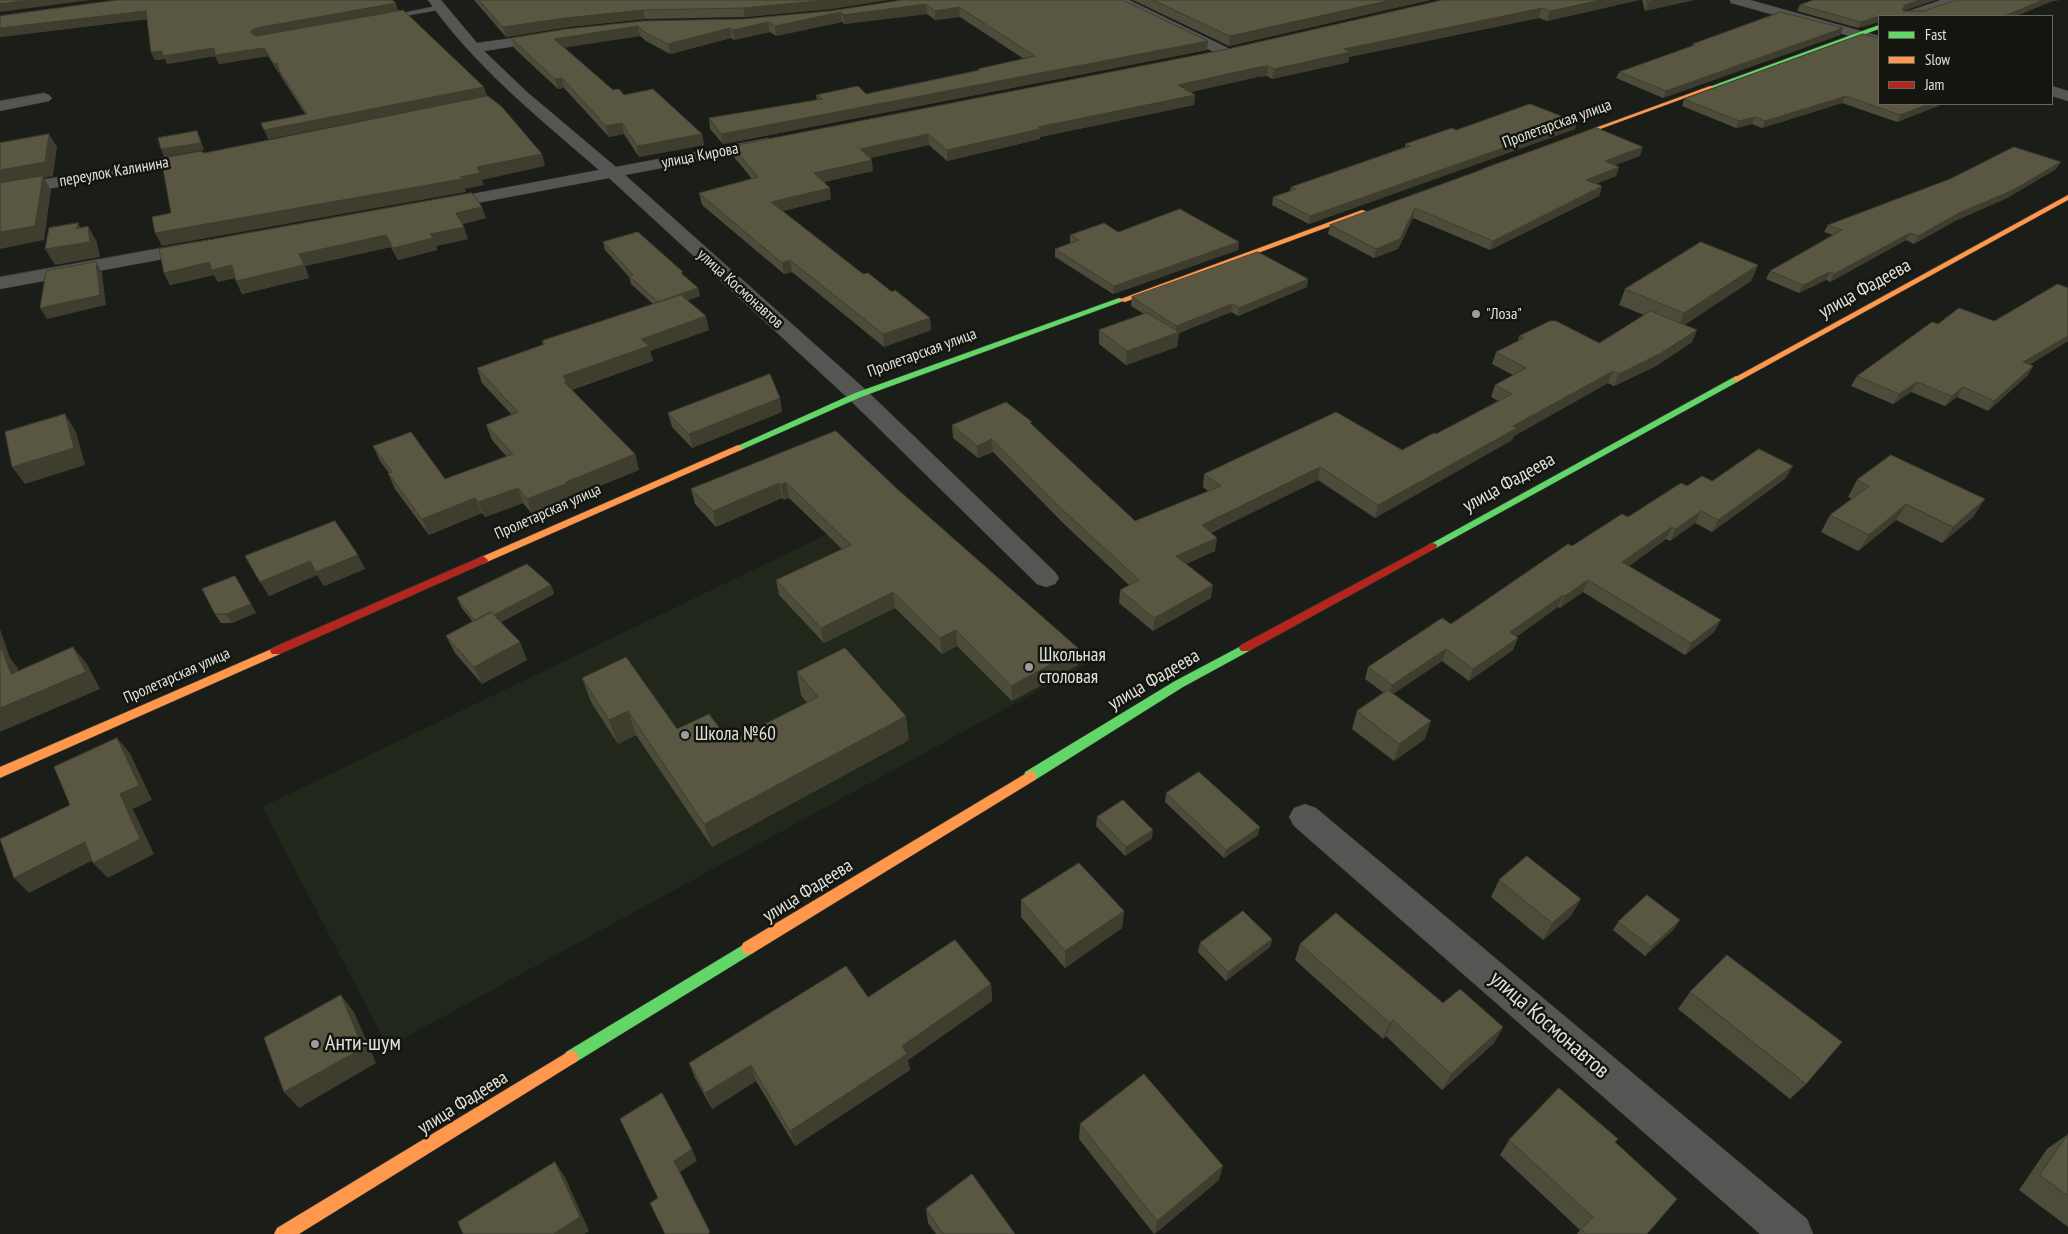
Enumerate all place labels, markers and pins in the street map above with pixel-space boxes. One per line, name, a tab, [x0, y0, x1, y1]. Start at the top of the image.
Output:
place label: "Лоза"	[1486, 304, 1522, 324]
marker: "Лоза"	[1470, 308, 1482, 320]
place label: Школьная столовая	[1039, 645, 1106, 689]
marker: Школьная столовая	[1023, 661, 1035, 673]
place label: Школа №60	[695, 724, 776, 746]
marker: Школа №60	[679, 729, 691, 741]
place label: Анти-шум	[325, 1031, 401, 1057]
marker: Анти-шум	[309, 1038, 321, 1050]

